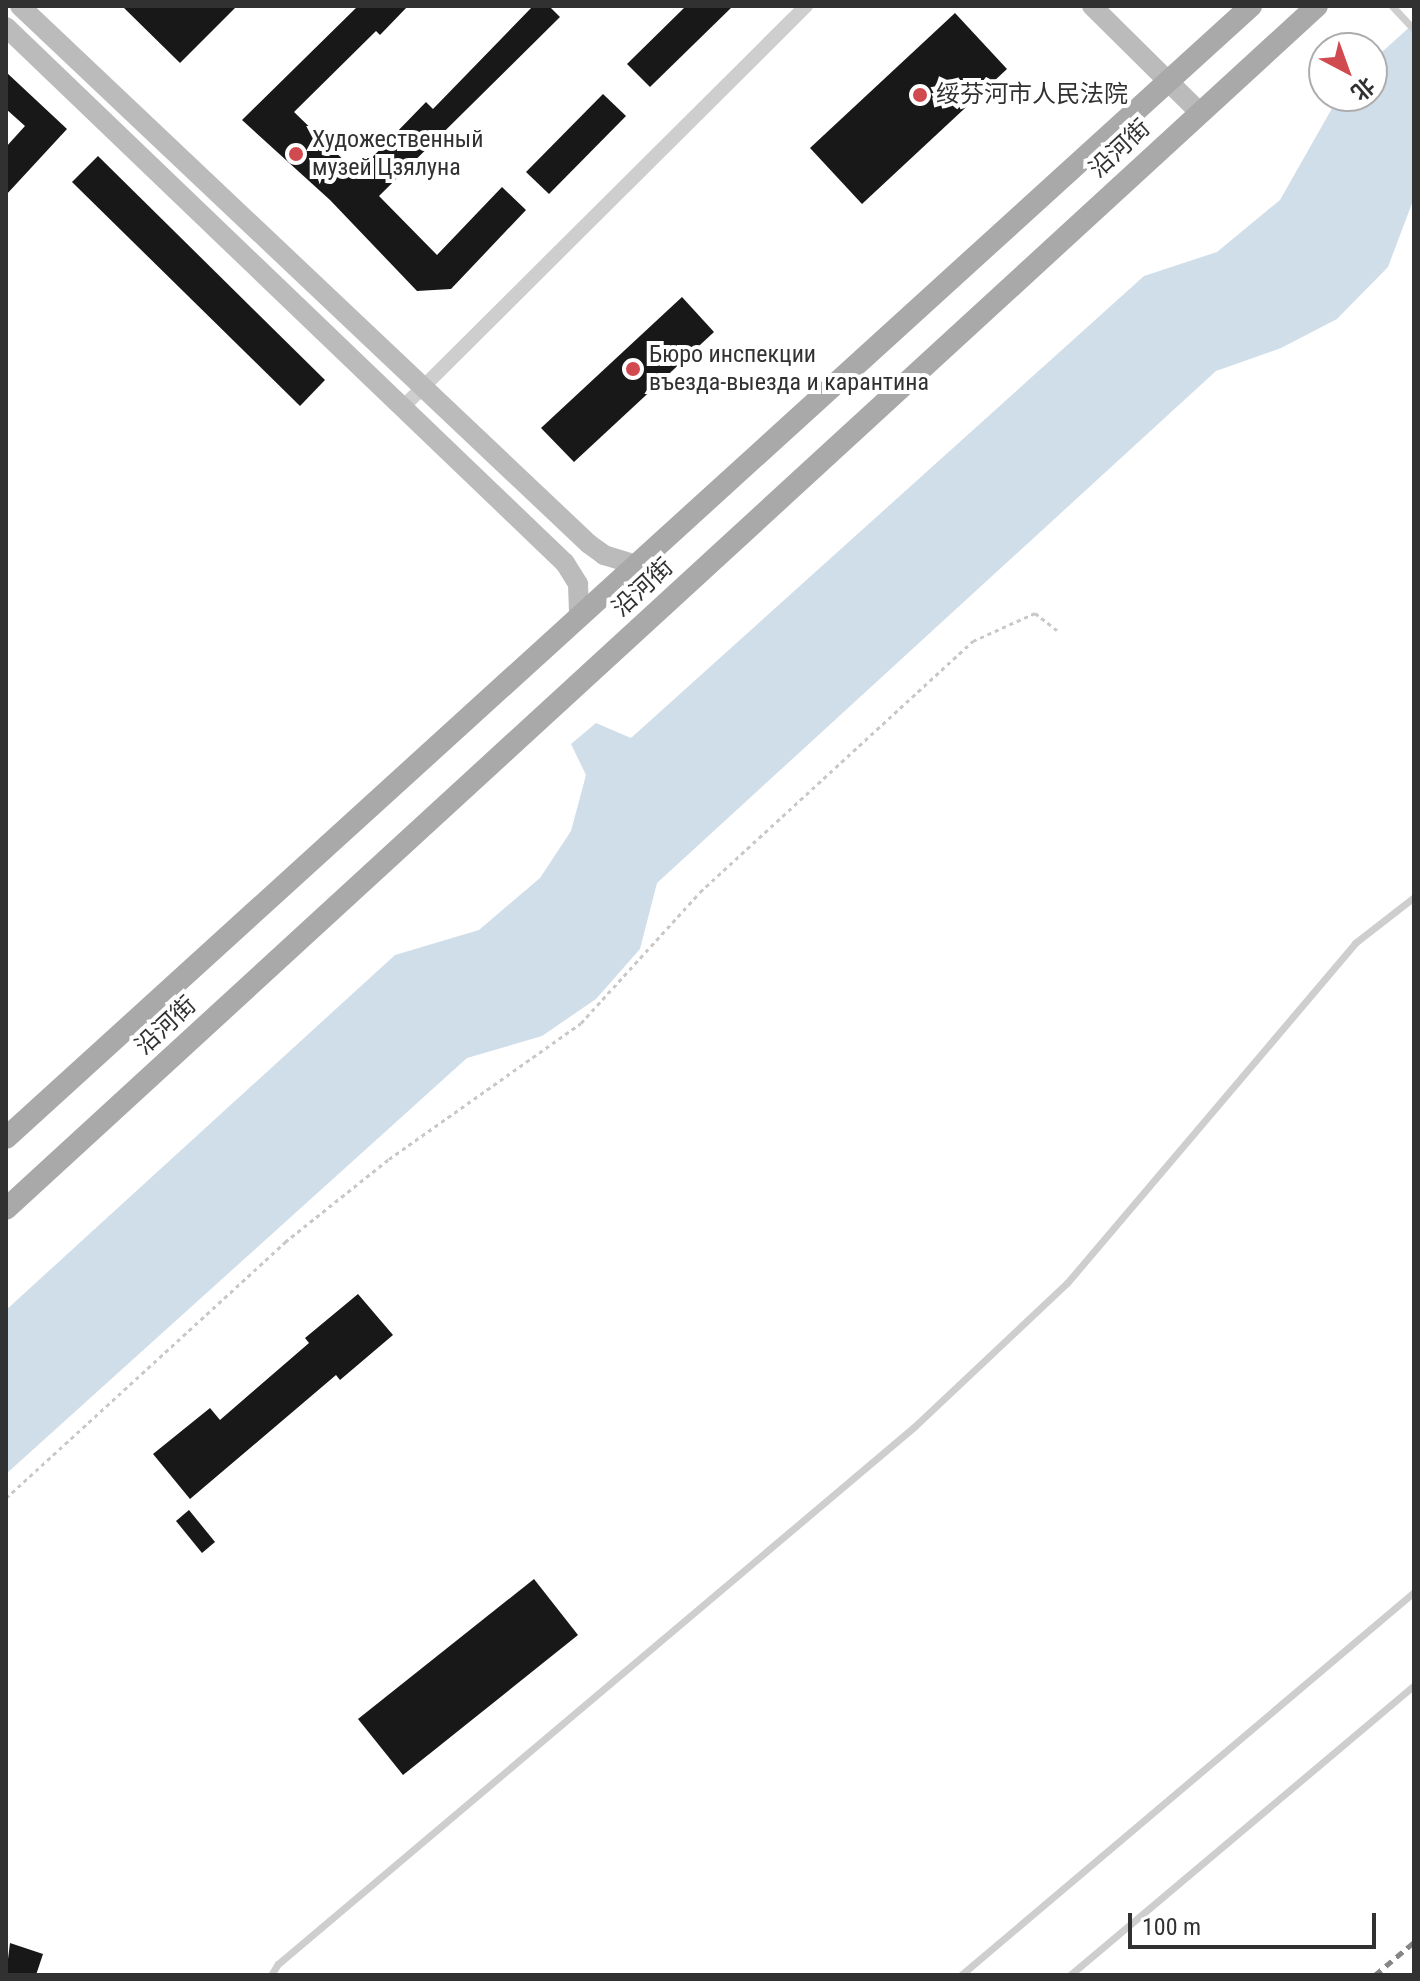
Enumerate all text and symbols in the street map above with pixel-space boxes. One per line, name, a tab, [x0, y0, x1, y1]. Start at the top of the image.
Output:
north arrow	[1308, 32, 1388, 112]
text: 北	[1346, 72, 1379, 106]
place label: 绥芬河市人民法院	[936, 81, 1128, 109]
marker: 绥芬河市人民法院	[911, 86, 929, 104]
street label: 沿河街	[1084, 114, 1156, 184]
place label: Художественный музей Цзялуна	[312, 126, 483, 182]
marker: Художественный музей Цзялуна	[287, 145, 305, 163]
place label: Бюро инспекции въезда-выезда и карантина	[649, 341, 929, 397]
marker: Бюро инспекции въезда-выезда и карантина	[624, 360, 642, 378]
street label: 沿河街	[607, 553, 679, 623]
street label: 沿河街	[130, 991, 202, 1061]
scale bar	[1132, 1897, 1380, 1947]
text: 100 m	[1142, 1913, 1201, 1941]

